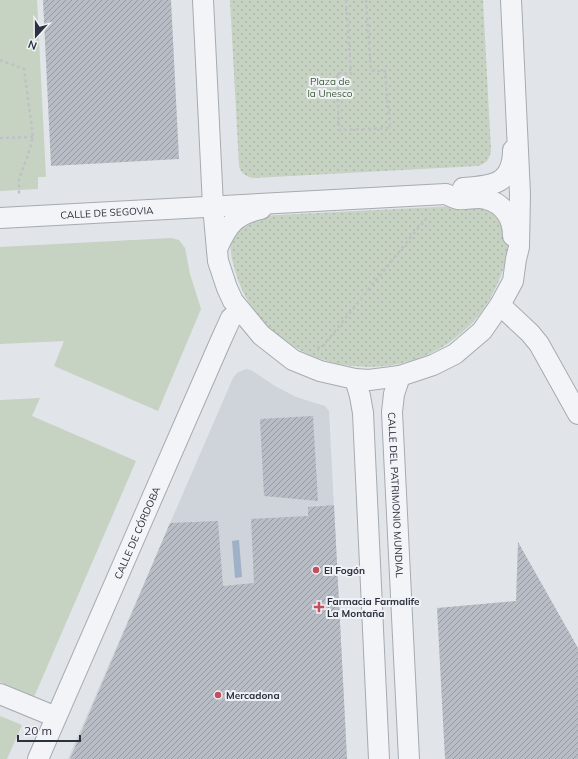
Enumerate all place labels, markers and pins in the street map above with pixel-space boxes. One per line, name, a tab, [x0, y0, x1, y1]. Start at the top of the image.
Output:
place label: El Fogón	[324, 564, 365, 577]
marker: El Fogón	[311, 565, 321, 575]
place label: Farmacia Farmalife La Montaña	[327, 595, 420, 620]
marker: Farmacia Farmalife La Montaña	[314, 602, 324, 612]
place label: Mercadona	[226, 689, 280, 702]
marker: Mercadona	[213, 690, 223, 700]

